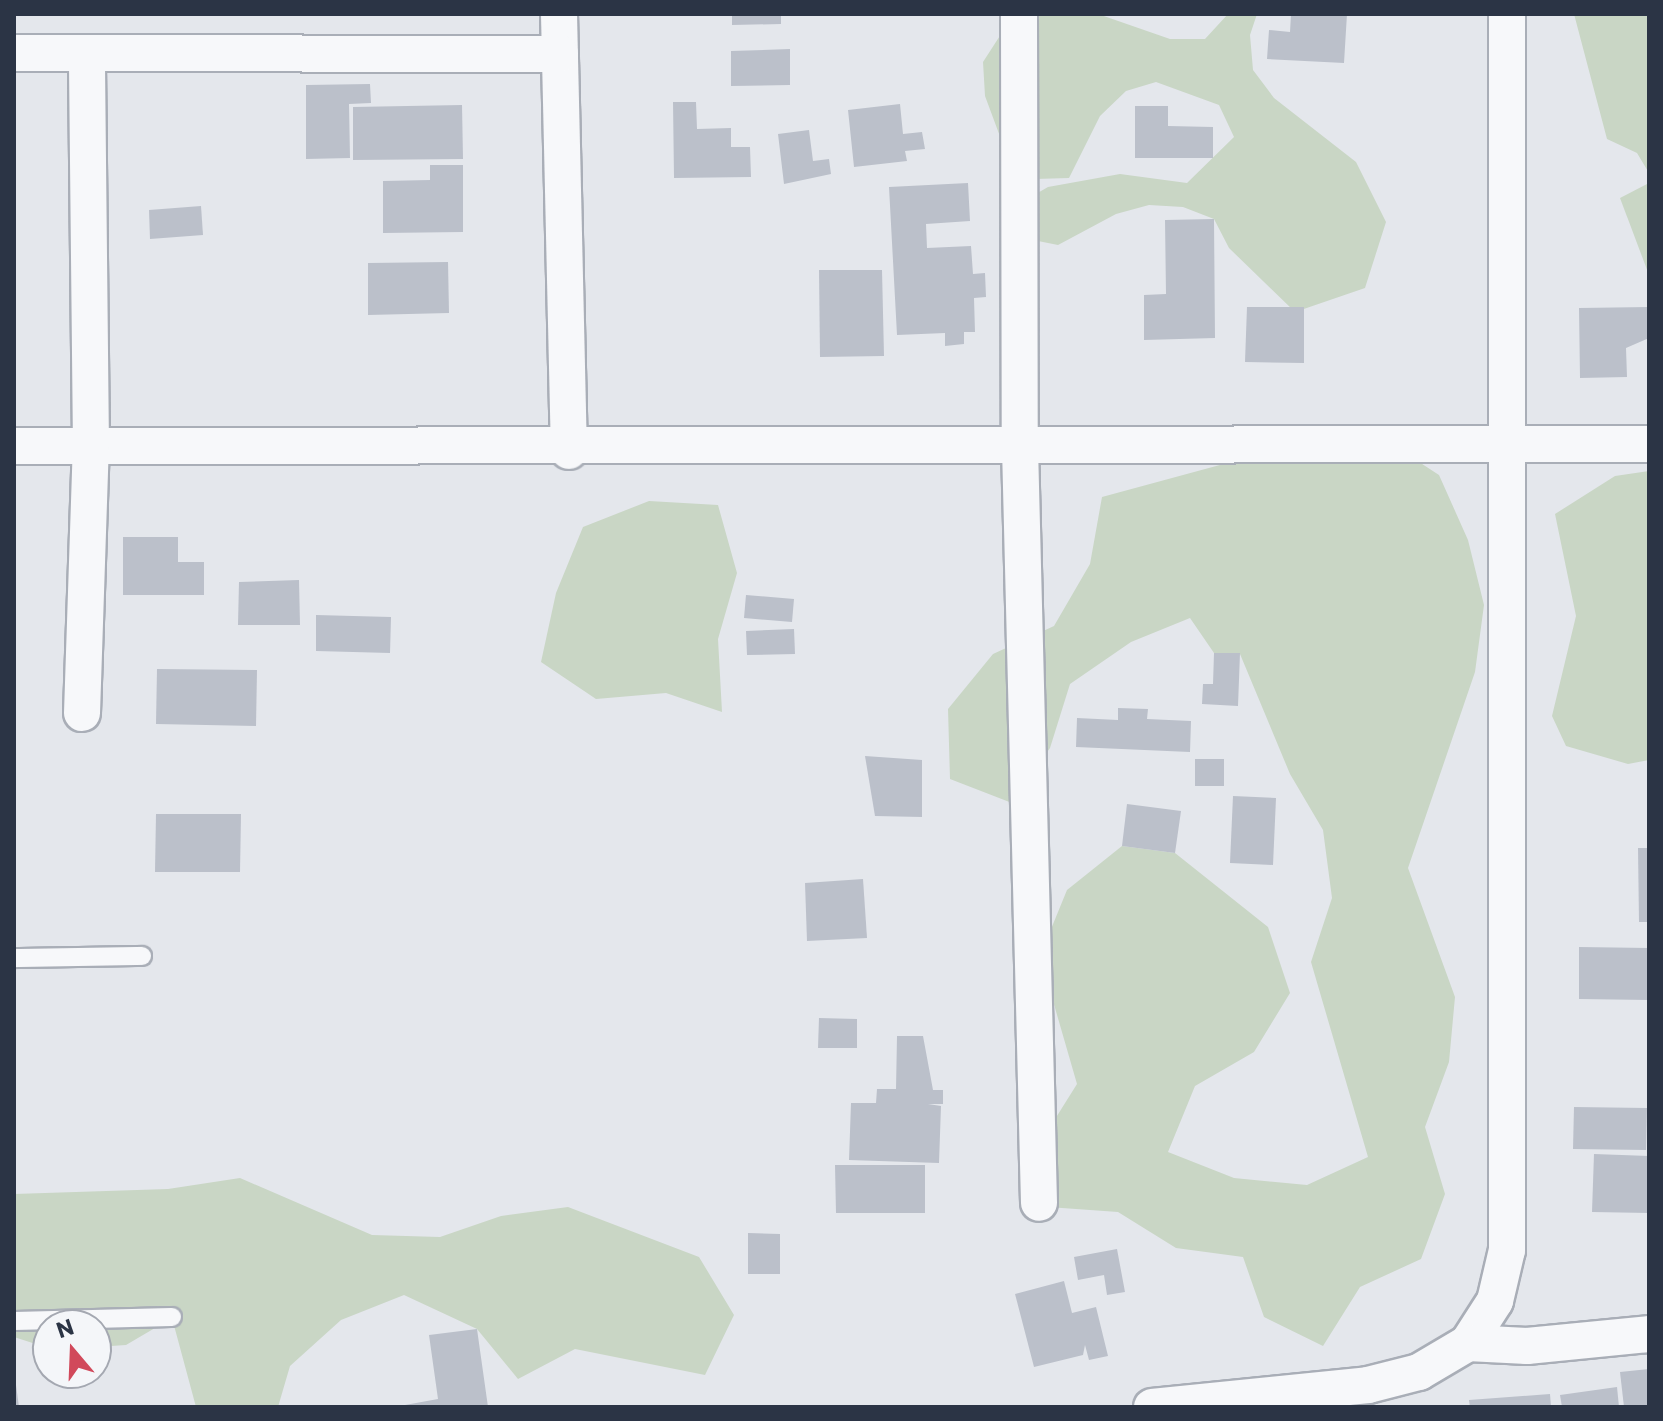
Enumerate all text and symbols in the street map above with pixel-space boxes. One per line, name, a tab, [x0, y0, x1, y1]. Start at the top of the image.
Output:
north arrow	[32, 1309, 112, 1389]
text: N	[52, 1312, 77, 1343]

